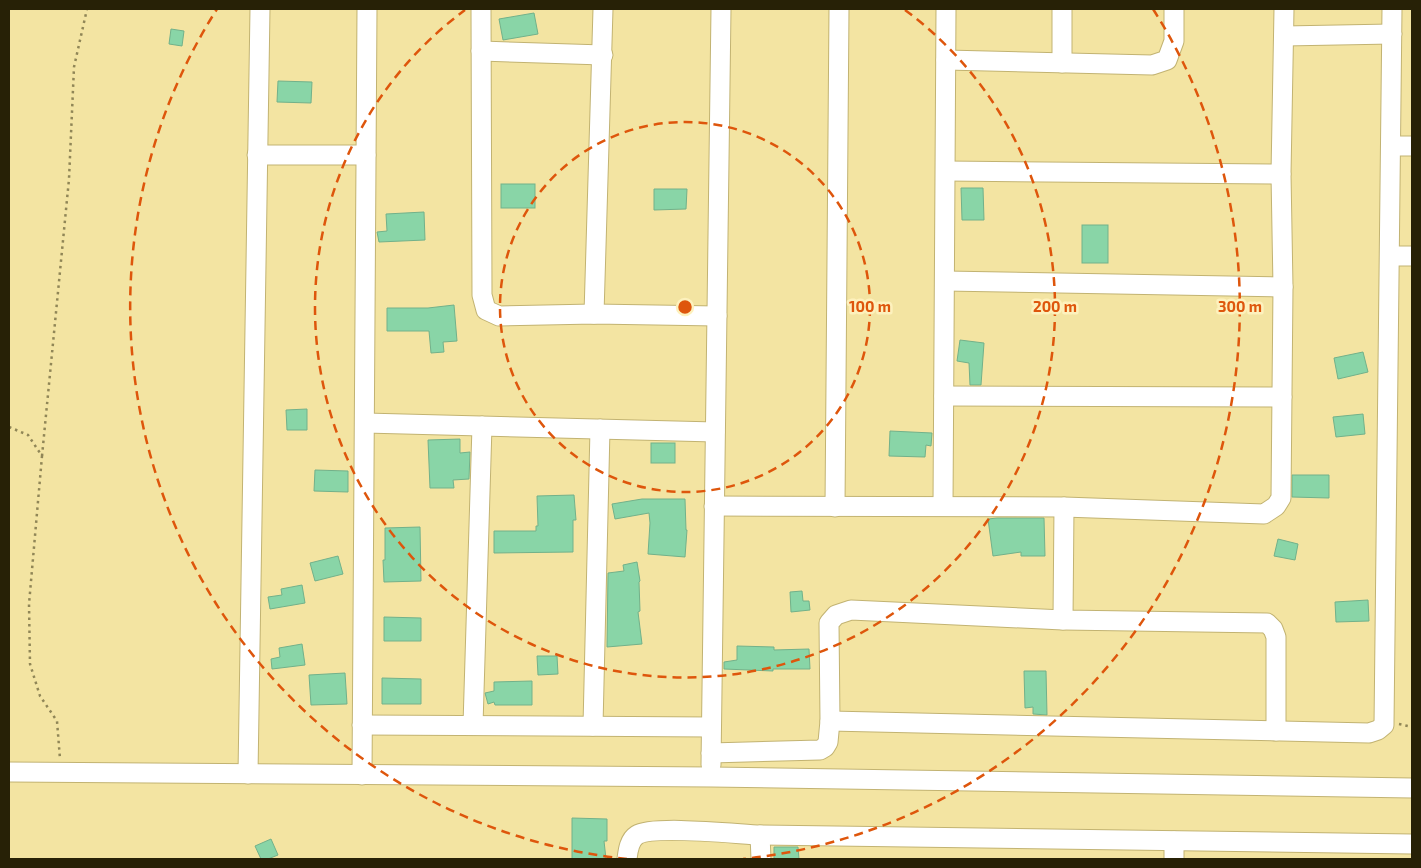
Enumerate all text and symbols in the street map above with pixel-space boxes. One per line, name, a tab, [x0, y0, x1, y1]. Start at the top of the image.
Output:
text: 100 m	[849, 297, 891, 315]
text: 200 m	[1033, 297, 1077, 315]
text: 300 m	[1218, 297, 1262, 315]
centre of rings	[676, 298, 694, 316]

